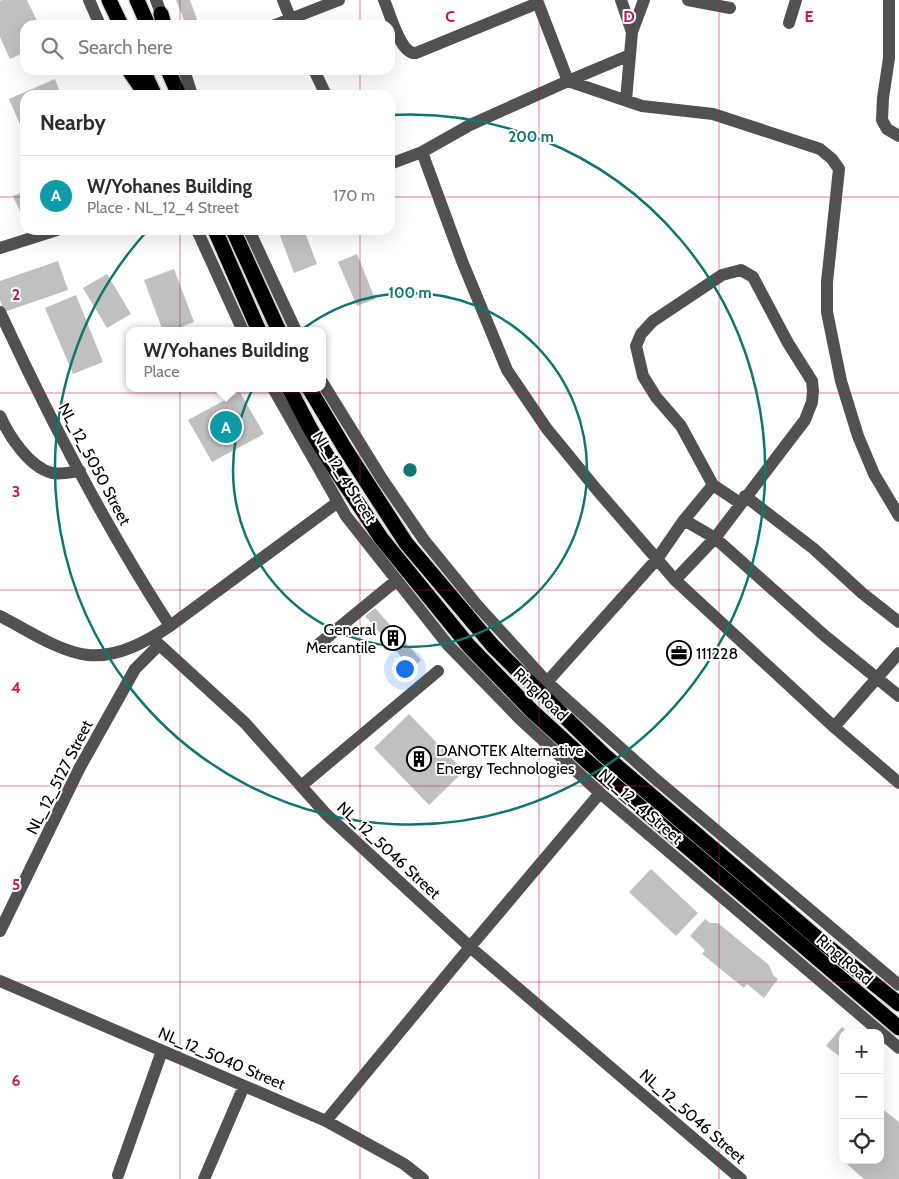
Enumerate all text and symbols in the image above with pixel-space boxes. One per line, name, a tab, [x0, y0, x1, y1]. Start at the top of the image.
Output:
text: C	[445, 7, 455, 26]
text: D	[623, 7, 635, 26]
text: E	[804, 7, 814, 26]
search box	[20, 20, 395, 75]
icon: search	[38, 34, 66, 62]
text: Search here	[78, 36, 172, 59]
text: Nearby	[40, 110, 106, 135]
text: 200 m	[508, 128, 554, 146]
text: W/Yohanes Building	[87, 175, 252, 198]
text: A	[51, 186, 61, 205]
text: 170 m	[333, 186, 375, 205]
text: Place · NL_12_4 Street	[87, 198, 239, 217]
text: 100 m	[388, 284, 432, 302]
text: 2	[12, 285, 20, 304]
popup	[126, 327, 326, 392]
text: W/Yohanes Building	[143, 339, 309, 362]
text: Place	[143, 362, 179, 381]
street label: NL_12_5050 Street	[54, 400, 135, 529]
pin: A	[210, 408, 242, 446]
street label: NL_12_4 Street	[309, 428, 381, 527]
centre of rings	[401, 461, 419, 479]
text: 3	[12, 482, 20, 501]
place label: General Mercantile	[306, 620, 376, 657]
building icon: General Mercantile	[380, 625, 406, 651]
office icon: 111228	[666, 640, 692, 666]
place label: 111228	[696, 644, 738, 663]
your location	[392, 656, 418, 682]
street label: Ring Road	[510, 664, 572, 725]
text: 4	[11, 678, 21, 697]
street label: NL_12_5127 Street	[22, 716, 97, 838]
place label: DANOTEK Alternative Energy Technologies	[436, 741, 584, 778]
building icon: DANOTEK Alternative Energy Technologies	[406, 746, 432, 772]
street label: NL_12_4 Street	[595, 765, 687, 848]
street label: NL_12_5046 Street	[333, 798, 445, 903]
text: 5	[12, 875, 20, 894]
street label: Ring Road	[813, 930, 877, 989]
street label: NL_12_5040 Street	[156, 1023, 289, 1094]
map controls	[839, 1029, 884, 1164]
button: +	[839, 1029, 884, 1074]
street label: NL_12_5046 Street	[636, 1065, 750, 1168]
text: 6	[12, 1071, 21, 1090]
button: −	[839, 1074, 884, 1119]
button: locate	[839, 1119, 884, 1164]

